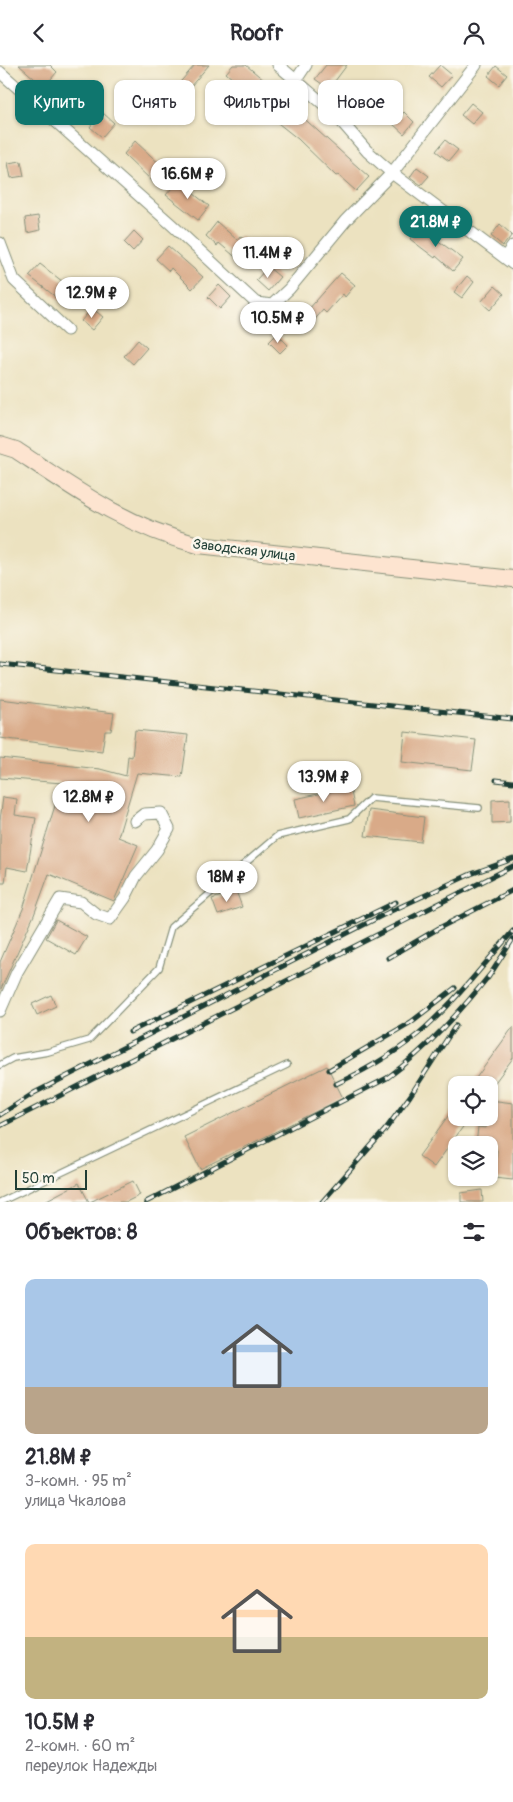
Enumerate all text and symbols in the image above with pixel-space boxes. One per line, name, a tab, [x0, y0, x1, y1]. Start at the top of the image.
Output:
icon: back	[25, 19, 53, 47]
text: Roofr	[230, 19, 283, 47]
icon: person	[460, 19, 488, 47]
chip: Купить	[15, 80, 104, 125]
chip: Снять	[114, 80, 195, 125]
chip: Фильтры	[205, 80, 308, 125]
chip: Новое	[318, 80, 403, 125]
pin: 16.6M ₽	[142, 157, 234, 200]
text: 16.6M ₽	[162, 164, 214, 184]
pin: 21.8M ₽	[390, 205, 482, 248]
text: 21.8M ₽	[410, 212, 462, 232]
pin: 11.4M ₽	[222, 237, 314, 279]
text: 11.4M ₽	[243, 243, 293, 263]
pin: 12.9M ₽	[46, 277, 138, 319]
text: 12.9M ₽	[66, 283, 118, 303]
pin: 10.5M ₽	[232, 301, 324, 344]
text: 10.5M ₽	[251, 308, 305, 328]
street label: Заводская улица	[192, 535, 296, 565]
pin: 13.9M ₽	[278, 761, 370, 803]
text: 13.9M ₽	[298, 767, 350, 787]
pin: 12.8M ₽	[43, 781, 135, 823]
text: 12.8M ₽	[63, 787, 115, 807]
pin: 18M ₽	[192, 861, 262, 903]
text: 18M ₽	[208, 867, 246, 887]
map controls	[448, 1076, 498, 1186]
button: locate	[448, 1076, 498, 1126]
button: layers	[448, 1136, 498, 1186]
scale bar	[15, 1167, 88, 1190]
text: 50 m	[22, 1170, 55, 1187]
icon: filters	[460, 1218, 488, 1246]
text: Объектов: 8	[25, 1219, 137, 1246]
icon: home	[212, 1311, 302, 1401]
text: 21.8M ₽	[25, 1444, 92, 1471]
text: 3-комн. · 95 m²	[25, 1471, 132, 1491]
text: улица Чкалова	[25, 1491, 126, 1511]
icon: home	[212, 1576, 302, 1666]
text: 10.5M ₽	[25, 1709, 96, 1736]
text: 2-комн. · 60 m²	[25, 1736, 135, 1756]
text: переулок Надежды	[25, 1756, 157, 1776]

